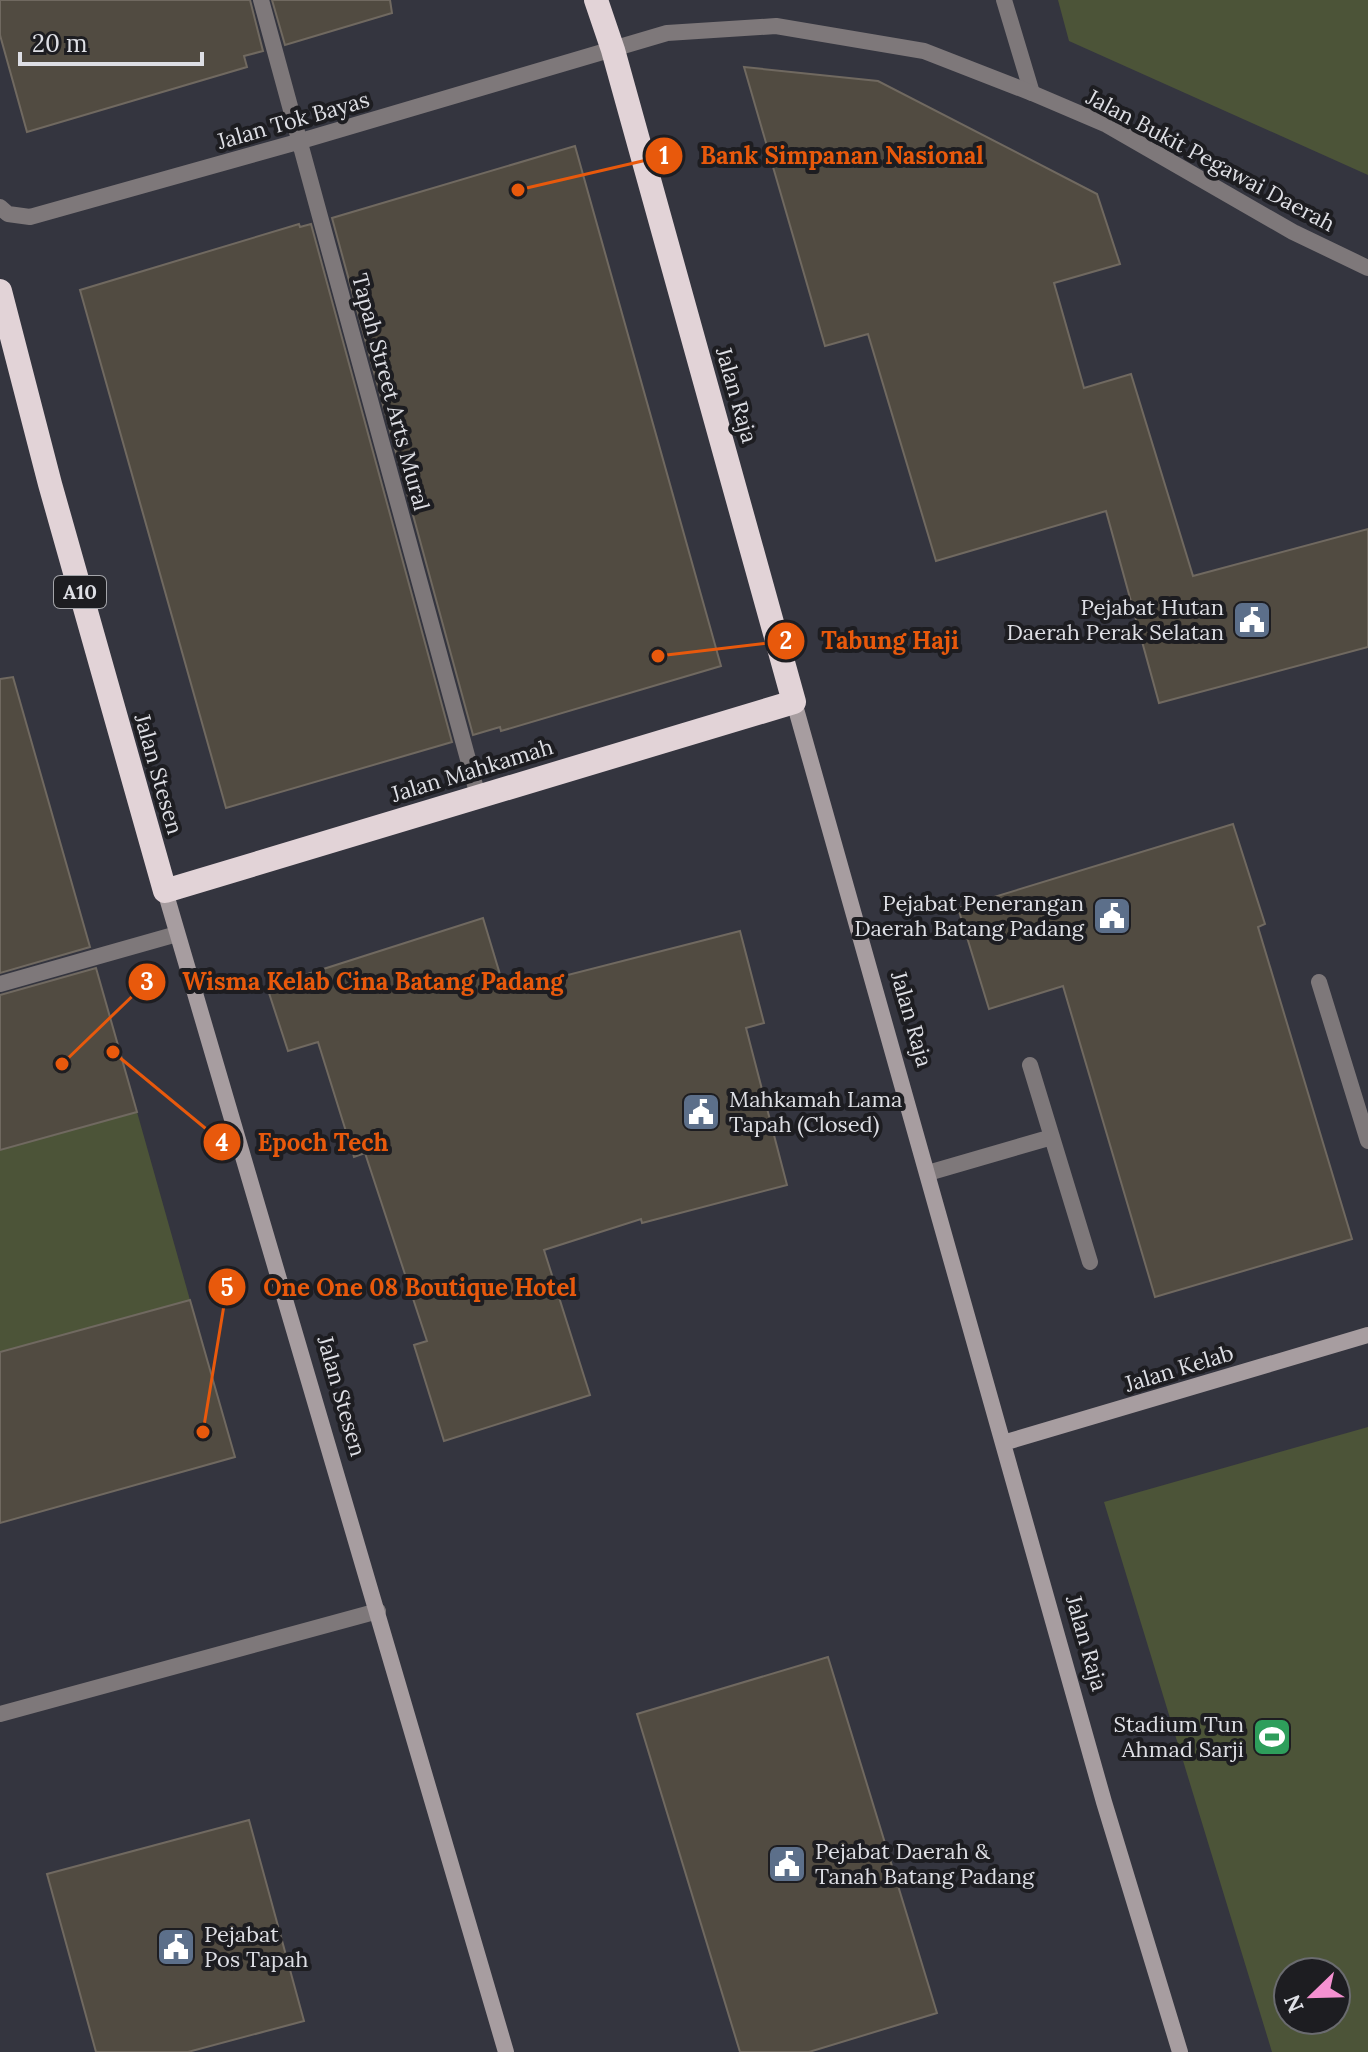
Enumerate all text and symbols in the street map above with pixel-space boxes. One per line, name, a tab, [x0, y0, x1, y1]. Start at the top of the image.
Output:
scale bar	[20, 16, 202, 66]
text: 20 m	[32, 28, 88, 59]
street label: Jalan Bukit Pegawai Daerah	[1081, 82, 1340, 237]
street label: Jalan Tok Bayas	[213, 85, 372, 155]
callout: Bank Simpanan Nasional	[644, 132, 1000, 180]
text: 1	[659, 140, 669, 171]
text: Bank Simpanan Nasional	[700, 140, 984, 171]
street label: Tapah Street Arts Mural	[346, 270, 436, 514]
street label: Jalan Raja	[710, 343, 764, 446]
road number: A10	[54, 576, 106, 608]
place label: Pejabat Hutan Daerah Perak Selatan	[1007, 593, 1224, 646]
public building icon: Pejabat Hutan Daerah Perak Selatan	[1231, 599, 1273, 641]
callout: Tabung Haji	[766, 617, 975, 665]
text: 2	[780, 625, 792, 656]
text: Tabung Haji	[821, 625, 959, 656]
street label: Jalan Stesen	[128, 710, 190, 837]
street label: Jalan Mahkamah	[387, 732, 556, 808]
place label: Pejabat Penerangan Daerah Batang Padang	[854, 889, 1085, 942]
public building icon: Pejabat Penerangan Daerah Batang Padang	[1091, 895, 1133, 937]
callout: Wisma Kelab Cina Batang Padang	[127, 958, 580, 1006]
text: 3	[140, 966, 154, 997]
text: Wisma Kelab Cina Batang Padang	[182, 966, 565, 997]
street label: Jalan Raja	[885, 967, 939, 1070]
place label: Mahkamah Lama Tapah (Closed)	[729, 1085, 902, 1138]
public building icon: Mahkamah Lama Tapah (Closed)	[680, 1091, 722, 1133]
callout: Epoch Tech	[202, 1118, 405, 1166]
text: 4	[215, 1127, 229, 1158]
text: Epoch Tech	[258, 1127, 389, 1158]
callout: One One 08 Boutique Hotel	[207, 1263, 593, 1311]
text: 5	[221, 1272, 234, 1303]
text: One One 08 Boutique Hotel	[263, 1272, 577, 1303]
street label: Jalan Stesen	[311, 1332, 373, 1459]
street label: Jalan Kelab	[1120, 1338, 1237, 1398]
street label: Jalan Raja	[1060, 1591, 1114, 1694]
place label: Stadium Tun Ahmad Sarji	[1114, 1710, 1244, 1763]
sports icon: Stadium Tun Ahmad Sarji	[1251, 1716, 1293, 1758]
place label: Pejabat Daerah & Tanah Batang Padang	[815, 1837, 1035, 1890]
public building icon: Pejabat Daerah & Tanah Batang Padang	[766, 1843, 808, 1885]
place label: Pejabat Pos Tapah	[204, 1920, 309, 1973]
public building icon: Pejabat Pos Tapah	[155, 1926, 197, 1968]
north arrow	[1272, 1956, 1352, 2036]
text: N	[1277, 1991, 1310, 2017]

